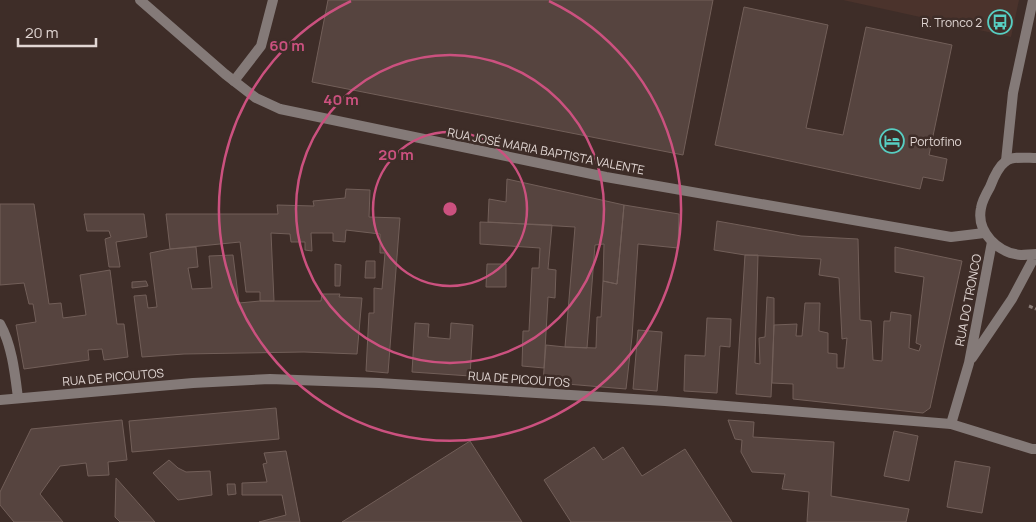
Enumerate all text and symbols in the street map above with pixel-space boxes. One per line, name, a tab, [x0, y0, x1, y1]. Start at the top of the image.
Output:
bus stop icon: R. Tronco 2	[987, 9, 1013, 35]
place label: R. Tronco 2	[921, 14, 982, 31]
scale bar	[18, 15, 95, 47]
text: 20 m	[25, 22, 58, 43]
text: 60 m	[269, 35, 305, 56]
text: 40 m	[323, 89, 359, 110]
street label: RUA JOSÉ MARIA BAPTISTA VALENTE	[446, 124, 646, 178]
hotel icon: Portofino	[879, 128, 905, 154]
place label: Portofino	[910, 133, 962, 150]
text: 20 m	[378, 144, 414, 165]
centre of rings	[441, 200, 459, 218]
street label: RUA DO TRONCO	[951, 252, 985, 348]
street label: RUA DE PICOUTOS	[61, 364, 165, 390]
street label: RUA DE PICOUTOS	[468, 367, 570, 391]

